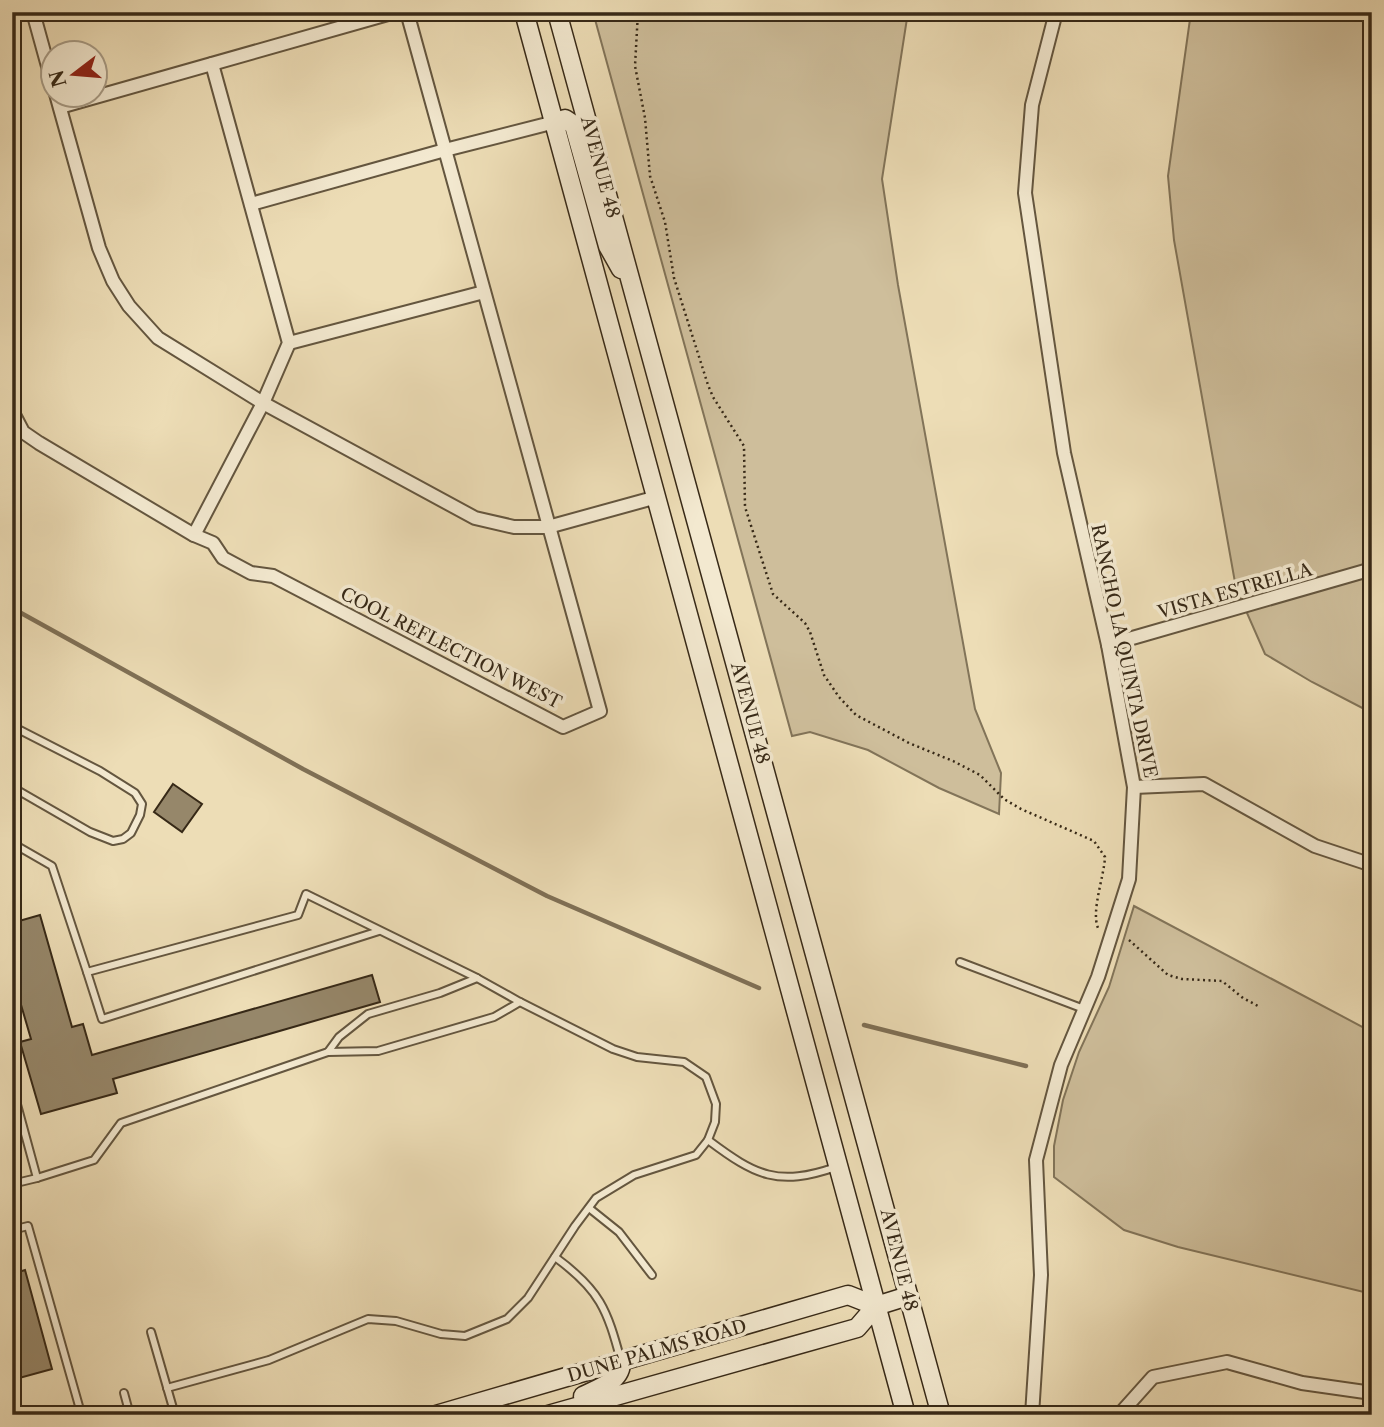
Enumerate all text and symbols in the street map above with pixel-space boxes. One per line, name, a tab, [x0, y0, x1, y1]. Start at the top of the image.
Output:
north arrow	[38, 38, 108, 108]
text: N	[45, 67, 71, 90]
street label: AVENUE 48	[576, 113, 624, 220]
street label: RANCHO LA QUINTA DRIVE	[1086, 522, 1162, 780]
street label: VISTA ESTRELLA	[1154, 558, 1315, 624]
street label: COOL REFLECTION WEST	[337, 583, 566, 714]
street label: AVENUE 48	[726, 659, 774, 766]
street label: AVENUE 48	[875, 1206, 922, 1313]
street label: DUNE PALMS ROAD	[565, 1315, 749, 1387]

